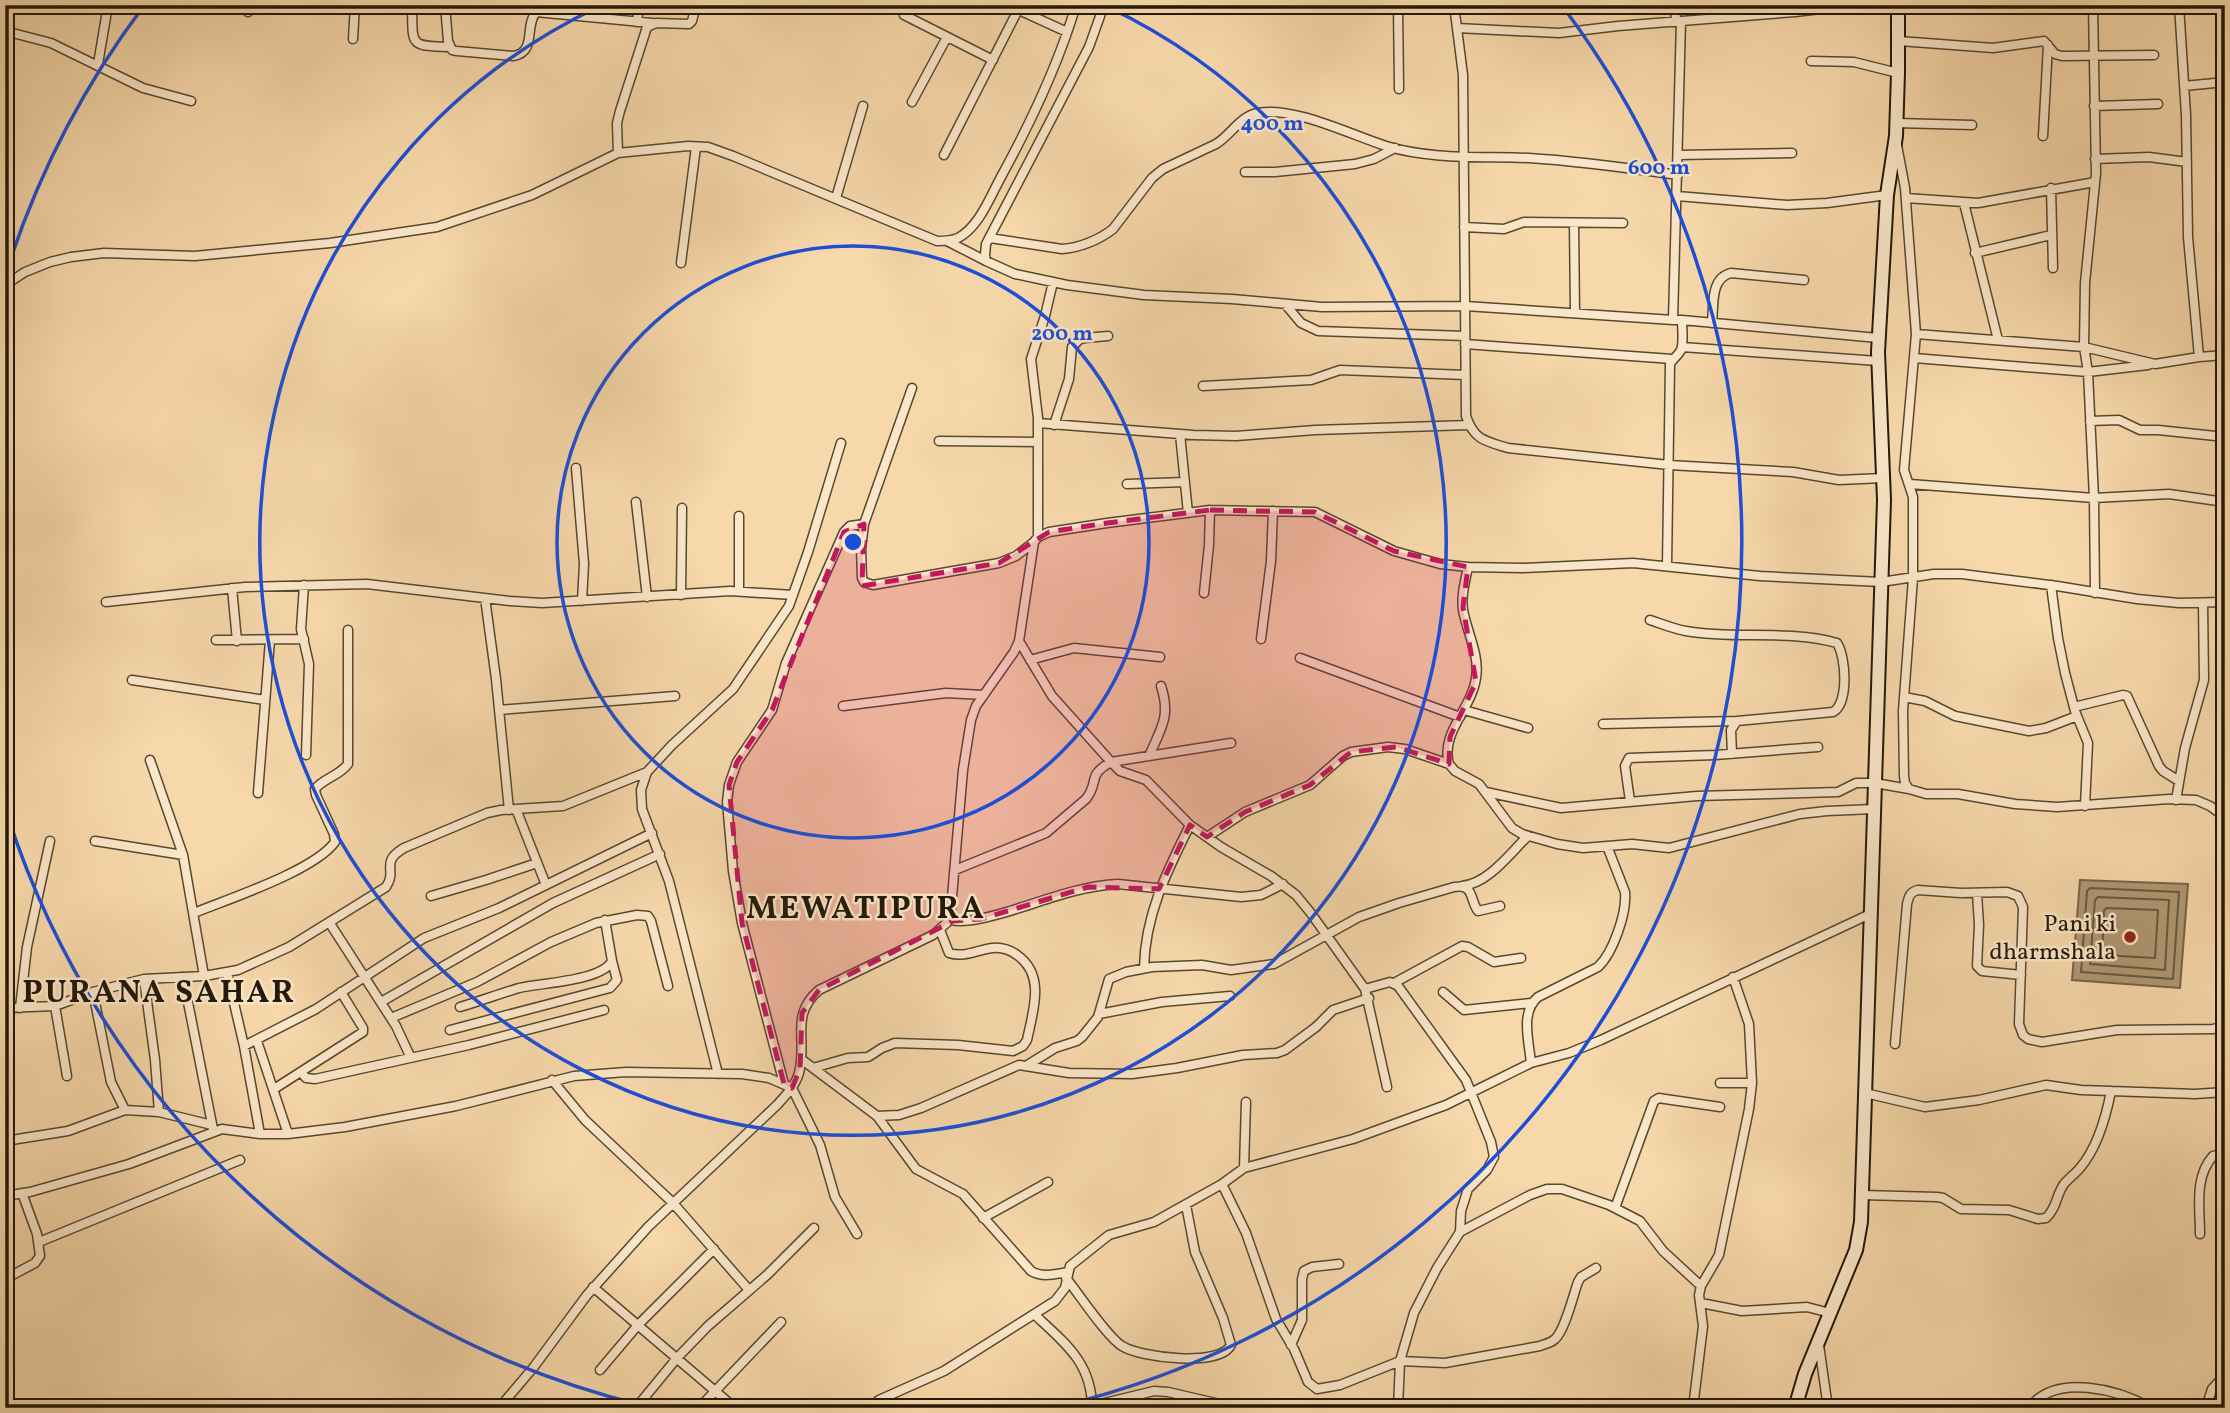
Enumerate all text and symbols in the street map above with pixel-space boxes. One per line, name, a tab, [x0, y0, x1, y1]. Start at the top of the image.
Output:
text: 400 m	[1241, 110, 1303, 139]
text: 600 m	[1628, 154, 1690, 183]
text: 200 m	[1031, 320, 1093, 349]
centre of rings	[841, 530, 865, 554]
district label: MEWATIPURA	[746, 888, 986, 932]
place label: Pani ki dharmshala	[1989, 908, 2116, 970]
marker: Pani ki dharmshala	[2122, 929, 2138, 945]
district label: PURANA SAHAR	[22, 972, 296, 1016]

